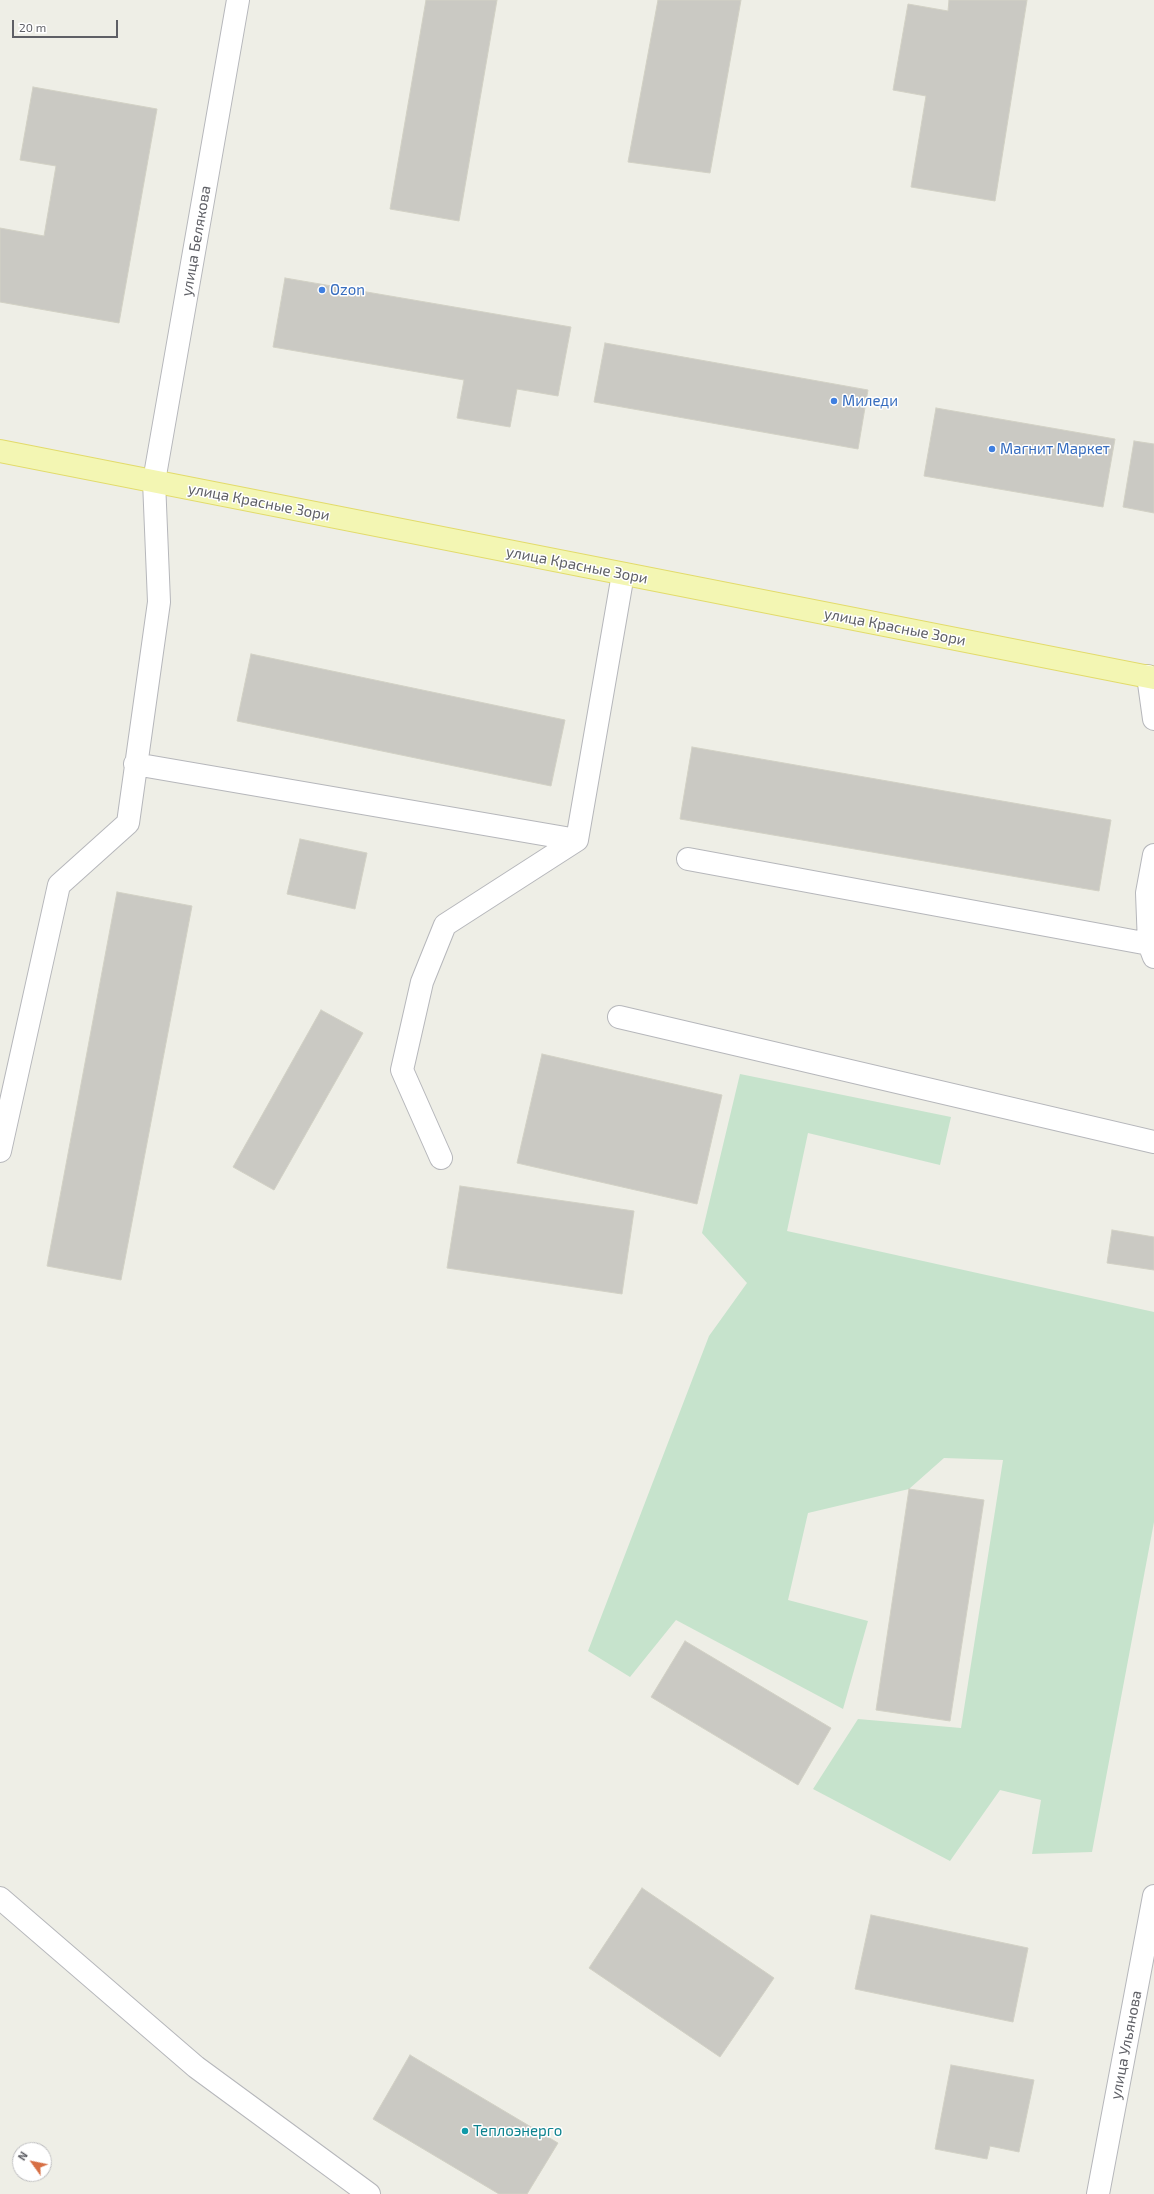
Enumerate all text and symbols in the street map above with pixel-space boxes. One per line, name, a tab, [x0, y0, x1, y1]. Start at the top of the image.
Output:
scale bar	[14, 12, 120, 38]
text: 20 m	[19, 20, 46, 34]
street label: улица Белякова	[177, 184, 215, 298]
place label: Ozon	[330, 281, 365, 299]
marker: Ozon	[317, 285, 327, 295]
place label: Миледи	[842, 392, 898, 410]
marker: Миледи	[829, 396, 839, 406]
place label: Магнит Маркет	[1000, 440, 1110, 458]
marker: Магнит Маркет	[987, 444, 997, 454]
street label: улица Красные Зори	[187, 479, 331, 525]
street label: улица Красные Зори	[505, 542, 649, 588]
street label: улица Красные Зори	[823, 604, 967, 650]
street label: улица Ульянова	[1107, 1989, 1145, 2101]
place label: Теплоэнерго	[473, 2122, 562, 2140]
marker: Теплоэнерго	[460, 2126, 470, 2136]
north arrow	[12, 2142, 52, 2182]
text: N	[15, 2149, 30, 2163]

